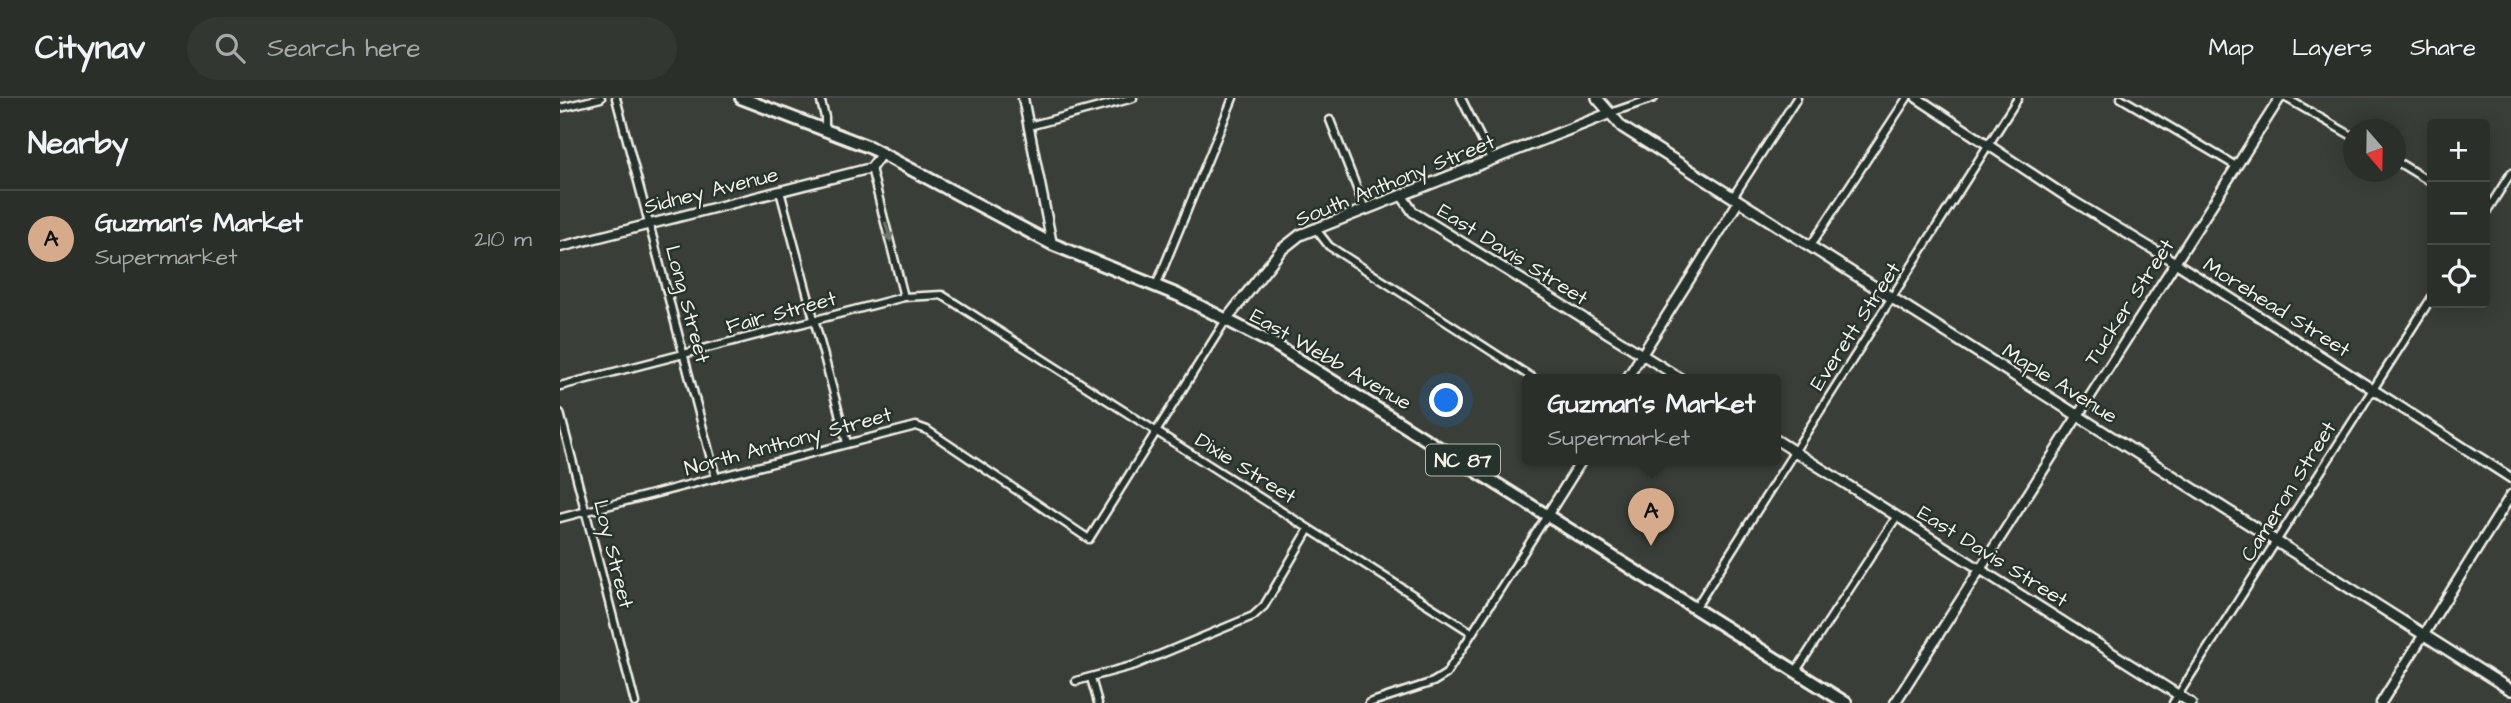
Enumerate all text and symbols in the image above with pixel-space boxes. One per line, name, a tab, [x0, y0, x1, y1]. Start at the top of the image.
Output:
search box	[187, 17, 677, 80]
text: Citynav	[35, 25, 145, 71]
icon: search	[211, 29, 249, 67]
text: Search here	[267, 30, 421, 66]
text: Map	[2209, 31, 2254, 65]
text: Layers	[2292, 31, 2372, 65]
text: Share	[2410, 31, 2476, 65]
north arrow	[2343, 119, 2406, 182]
map controls	[2427, 119, 2490, 308]
button: +	[2427, 119, 2490, 182]
text: Nearby	[28, 123, 128, 165]
street label: South Anthony Street	[1291, 127, 1501, 236]
street label: Sidney Avenue	[641, 160, 782, 223]
button: −	[2427, 182, 2490, 245]
street label: East Davis Street	[1432, 196, 1594, 313]
text: Guzman's Market	[95, 205, 303, 241]
one-way arrow	[883, 221, 894, 243]
text: A	[44, 223, 58, 255]
text: 210 m	[474, 223, 532, 255]
street label: Tucker Street	[2077, 233, 2182, 371]
text: Supermarket	[95, 241, 238, 273]
street label: Long Street	[656, 242, 717, 367]
button: locate	[2427, 245, 2490, 308]
street label: Morehead Street	[2198, 250, 2356, 365]
street label: Everett Street	[1803, 256, 1908, 396]
street label: Fair Street	[723, 284, 840, 341]
street label: East Webb Avenue	[1245, 301, 1417, 417]
street label: Maple Avenue	[1996, 336, 2123, 431]
popup	[1522, 374, 1781, 465]
your location	[1429, 383, 1463, 417]
text: Guzman's Market	[1548, 386, 1755, 422]
street label: North Anthony Street	[681, 400, 896, 485]
street label: Cameron Street	[2234, 415, 2343, 567]
text: Supermarket	[1548, 422, 1690, 454]
street label: Dixie Street	[1190, 426, 1302, 511]
road number: NC 87	[1426, 444, 1500, 476]
pin: A	[1628, 488, 1674, 546]
street label: Loy Street	[584, 497, 641, 612]
street label: East Davis Street	[1912, 498, 2074, 615]

